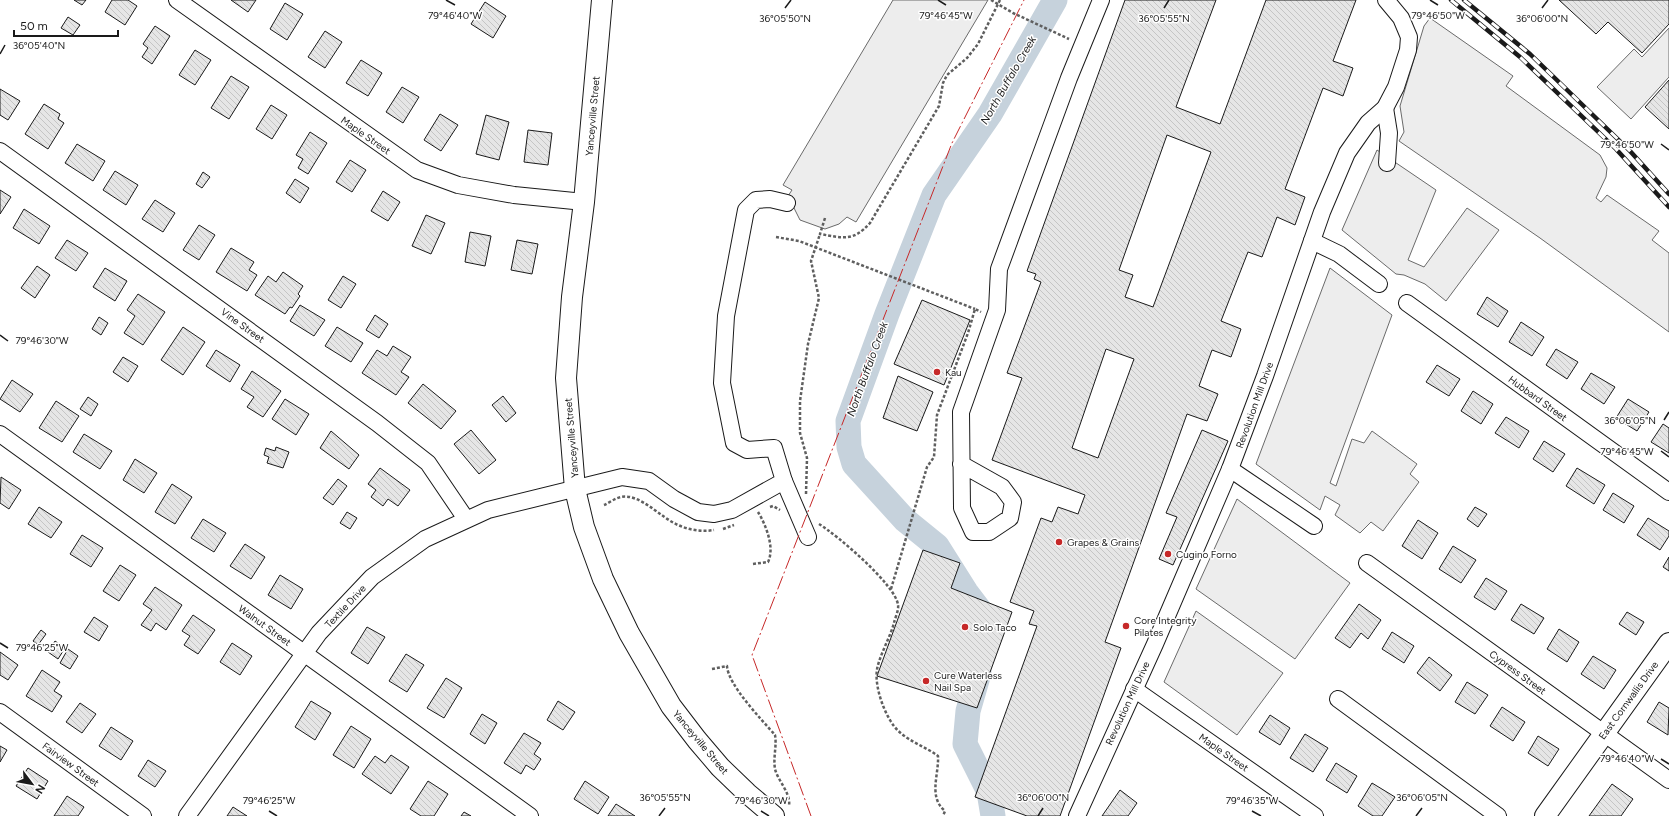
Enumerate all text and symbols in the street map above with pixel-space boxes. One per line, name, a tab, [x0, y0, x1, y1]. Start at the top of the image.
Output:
text: 79°46'40"W	[428, 9, 482, 22]
text: 79°46'45"W	[919, 9, 973, 22]
text: 79°46'50"W	[1411, 9, 1465, 22]
scale bar	[14, 12, 118, 38]
text: 36°05'50"N	[759, 12, 811, 25]
text: 36°05'55"N	[1138, 12, 1190, 25]
text: 36°06'00"N	[1516, 12, 1568, 25]
text: 50 m	[20, 19, 48, 33]
water label: North Buffalo Creek	[978, 33, 1039, 127]
text: 36°05'40"N	[13, 39, 65, 52]
street label: Yanceyville Street	[583, 75, 602, 156]
street label: Maple Street	[338, 114, 393, 157]
text: 79°46'50"W	[1600, 138, 1654, 151]
street label: Vine Street	[218, 305, 267, 346]
water label: North Buffalo Creek	[844, 319, 891, 418]
text: 79°46'30"W	[15, 334, 69, 347]
street label: Revolution Mill Drive	[1233, 360, 1276, 450]
place label: Kau	[945, 366, 962, 379]
marker: Kau	[932, 367, 942, 377]
street label: Hubbard Street	[1506, 373, 1570, 424]
street label: Yanceyville Street	[562, 397, 581, 478]
text: 36°06'05"N	[1604, 414, 1656, 427]
text: 79°46'45"W	[1600, 445, 1654, 458]
place label: Grapes & Grains	[1067, 536, 1139, 549]
marker: Grapes & Grains	[1054, 537, 1064, 547]
place label: Cugino Forno	[1176, 548, 1237, 561]
marker: Cugino Forno	[1163, 549, 1173, 559]
street label: Textile Drive	[322, 582, 369, 631]
street label: Walnut Street	[236, 602, 294, 649]
place label: Core Integrity Pilates	[1134, 614, 1197, 639]
place label: Solo Taco	[973, 621, 1017, 634]
marker: Core Integrity Pilates	[1121, 621, 1131, 631]
marker: Solo Taco	[960, 622, 970, 632]
text: 79°46'25"W	[16, 641, 69, 654]
street label: Cypress Street	[1487, 647, 1549, 697]
street label: East Cornwallis Drive	[1596, 658, 1661, 742]
street label: Revolution Mill Drive	[1102, 659, 1153, 747]
place label: Cure Waterless Nail Spa	[934, 669, 1002, 694]
marker: Cure Waterless Nail Spa	[921, 676, 931, 686]
street label: Yanceyville Street	[670, 708, 731, 777]
street label: Maple Street	[1196, 731, 1251, 774]
street label: Fairview Street	[40, 739, 102, 790]
text: 79°46'40"W	[1600, 752, 1654, 765]
north arrow	[12, 764, 52, 804]
text: N	[32, 782, 48, 796]
text: 36°05'55"N	[639, 791, 691, 804]
text: 36°06'00"N	[1017, 791, 1069, 804]
text: 36°06'05"N	[1396, 791, 1448, 804]
text: 79°46'25"W	[243, 794, 296, 807]
text: 79°46'30"W	[734, 794, 788, 807]
text: 79°46'35"W	[1226, 794, 1279, 807]

